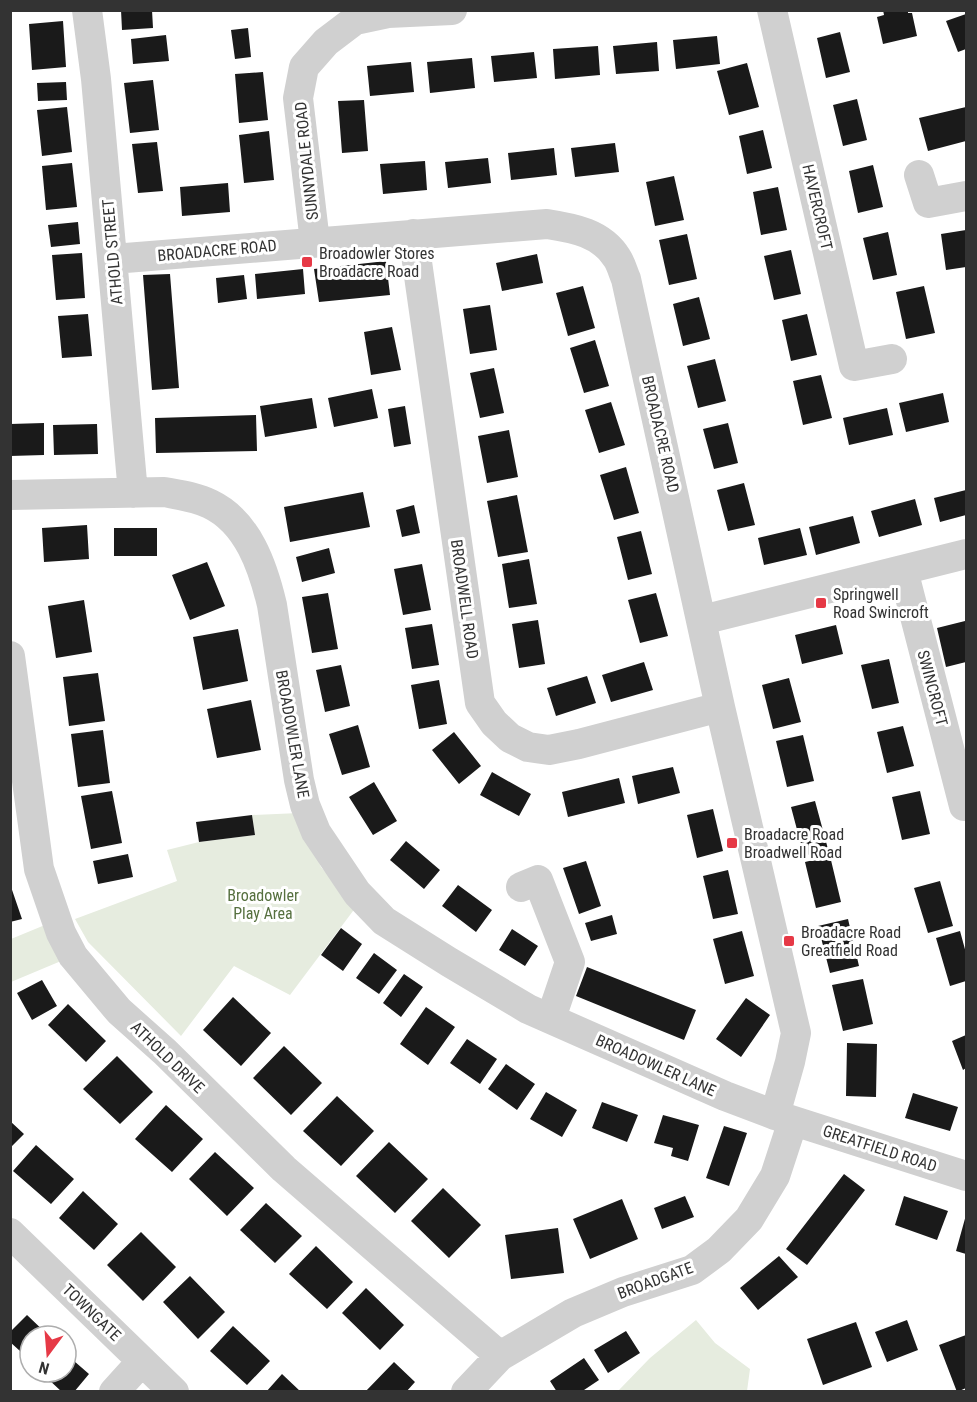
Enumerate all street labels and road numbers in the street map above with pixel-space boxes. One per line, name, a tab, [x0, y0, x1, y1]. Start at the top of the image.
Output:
street label: SUNNYDALE ROAD	[291, 101, 322, 221]
street label: HAVERCROFT	[798, 162, 837, 252]
street label: ATHOLD STREET	[98, 198, 127, 306]
street label: BROADACRE ROAD	[157, 236, 277, 265]
street label: BROADACRE ROAD	[638, 374, 683, 494]
street label: BROADWELL ROAD	[447, 538, 482, 660]
street label: SWINCROFT	[913, 648, 952, 728]
street label: BROADOWLER LANE	[272, 669, 313, 800]
street label: ATHOLD DRIVE	[127, 1018, 208, 1097]
street label: BROADOWLER LANE	[593, 1030, 719, 1100]
street label: GREATFIELD ROAD	[820, 1121, 939, 1176]
street label: BROADGATE	[615, 1258, 696, 1303]
street label: TOWNGATE	[59, 1280, 125, 1345]

